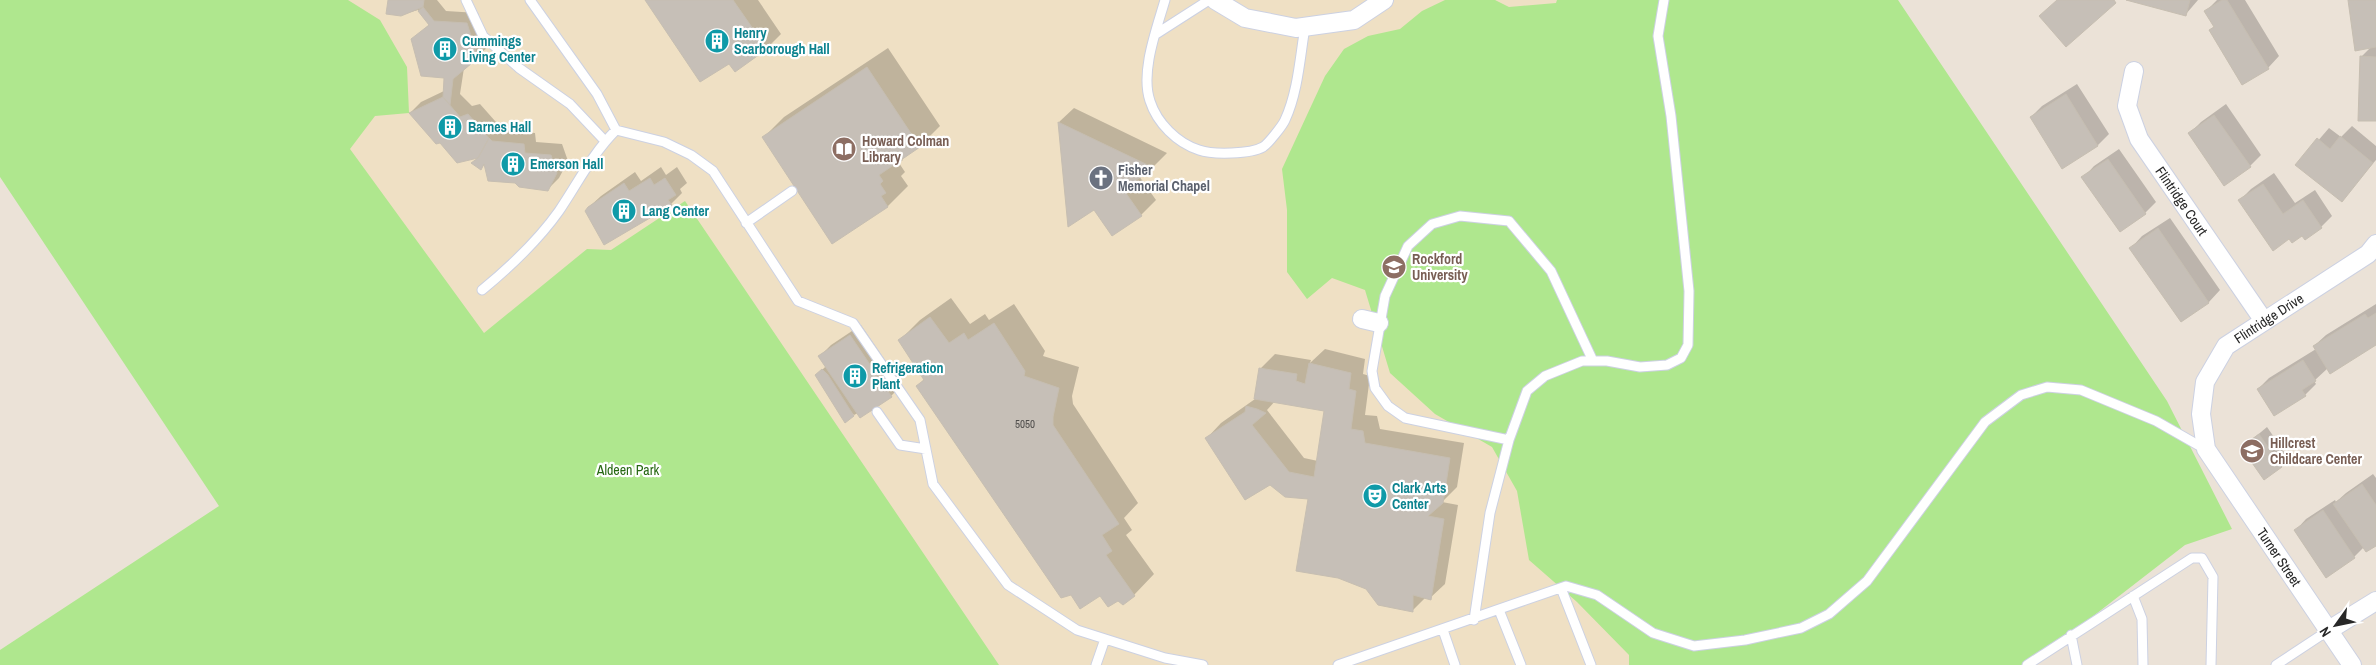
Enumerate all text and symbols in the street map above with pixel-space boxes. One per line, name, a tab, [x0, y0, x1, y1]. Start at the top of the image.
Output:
place label: Henry Scarborough Hall	[734, 24, 830, 58]
building icon: Henry Scarborough Hall	[704, 28, 730, 54]
place label: Cummings Living Center	[462, 32, 536, 66]
building icon: Cummings Living Center	[432, 36, 458, 62]
building icon: Barnes Hall	[437, 114, 463, 140]
place label: Barnes Hall	[468, 118, 531, 136]
place label: Howard Colman Library	[862, 132, 949, 166]
library icon: Howard Colman Library	[831, 136, 857, 162]
building icon: Emerson Hall	[500, 151, 526, 177]
place label: Emerson Hall	[530, 155, 603, 173]
place label: Fisher Memorial Chapel	[1118, 161, 1210, 195]
street label: Flintridge Court	[2152, 163, 2212, 239]
church icon: Fisher Memorial Chapel	[1088, 165, 1114, 191]
building icon: Lang Center	[611, 198, 637, 224]
place label: Lang Center	[642, 202, 710, 220]
place label: Rockford University	[1412, 250, 1468, 284]
school or university icon: Rockford University	[1381, 254, 1407, 280]
street label: Flintridge Drive	[2231, 289, 2307, 347]
place label: Refrigeration Plant	[872, 359, 943, 393]
building icon: Refrigeration Plant	[842, 363, 868, 389]
house number: 5050	[1015, 417, 1035, 431]
place label: Hillcrest Childcare Center	[2270, 434, 2362, 468]
school or university icon: Hillcrest Childcare Center	[2239, 438, 2265, 464]
park label: Aldeen Park	[596, 461, 660, 479]
place label: Clark Arts Center	[1392, 479, 1446, 513]
theatre icon: Clark Arts Center	[1362, 483, 1388, 509]
street label: Turner Street	[2253, 524, 2305, 590]
north arrow	[2311, 600, 2361, 650]
text: N	[2315, 624, 2335, 640]

